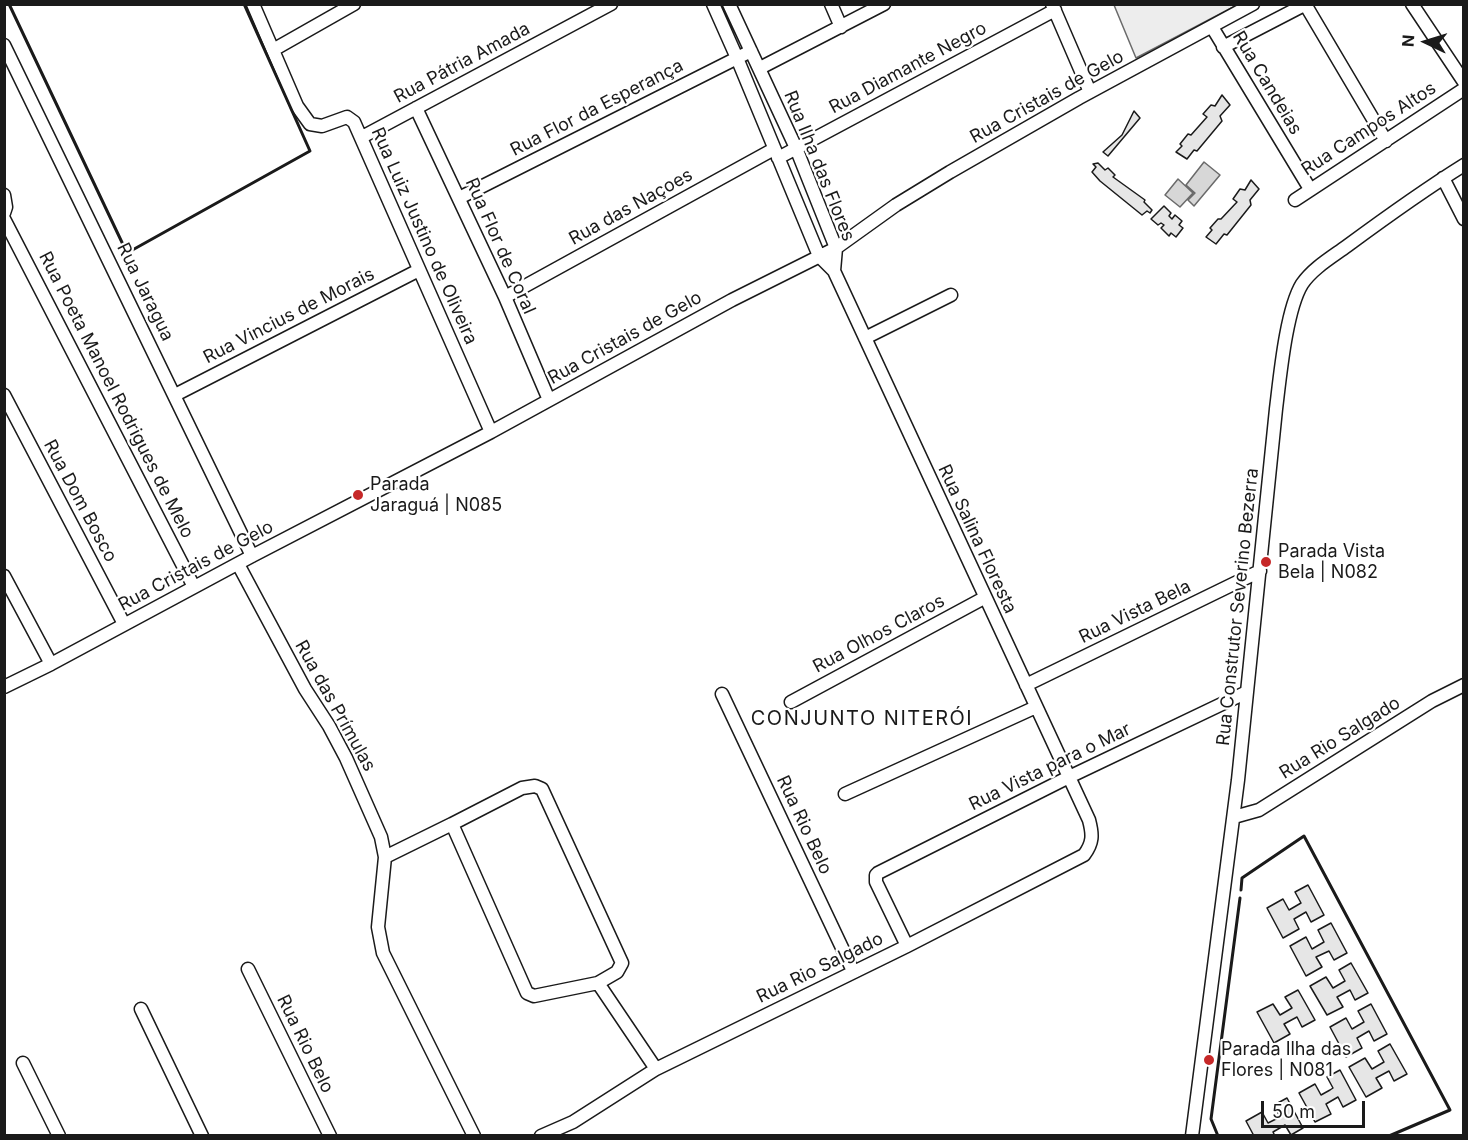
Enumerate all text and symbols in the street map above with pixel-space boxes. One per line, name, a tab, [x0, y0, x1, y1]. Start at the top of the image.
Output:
north arrow	[1396, 12, 1456, 72]
street label: Rua Diamante Negro	[826, 17, 990, 119]
street label: Rua Pátria Amada	[390, 18, 534, 108]
street label: Rua Candeias	[1228, 27, 1306, 139]
text: N	[1398, 34, 1418, 48]
street label: Rua Cristais de Gelo	[966, 46, 1128, 148]
street label: Rua Flor da Esperança	[507, 55, 687, 161]
street label: Rua Campos Altos	[1298, 78, 1440, 180]
street label: Rua Ilha das Flores	[779, 88, 859, 244]
street label: Rua Luiz Justino de Oliveira	[366, 124, 482, 348]
street label: Rua das Naçoes	[565, 164, 697, 250]
street label: Rua Flor de Coral	[460, 175, 540, 317]
street label: Rua Jaragua	[112, 239, 178, 345]
street label: Rua Poeta Manoel Rodrigues de Melo	[34, 248, 198, 542]
street label: Rua Vincius de Morais	[200, 263, 378, 369]
street label: Rua Cristais de Gelo	[544, 287, 706, 389]
street label: Rua Dom Bosco	[39, 436, 121, 566]
street label: Rua Salina Floresta	[933, 461, 1021, 617]
street label: Rua Construtor Severino Bezerra	[1213, 467, 1263, 747]
place label: Parada Jaraguá | N085	[370, 474, 502, 516]
marker: Parada Jaraguá | N085	[351, 488, 365, 502]
street label: Rua Cristais de Gelo	[115, 516, 277, 616]
place label: Parada Vista Bela | N082	[1278, 541, 1385, 584]
marker: Parada Vista Bela | N082	[1259, 555, 1273, 569]
street label: Rua Vista Bela	[1076, 576, 1194, 648]
street label: Rua Olhos Claros	[810, 590, 948, 678]
street label: Rua das Prímulas	[290, 637, 380, 775]
street label: Rua Rio Salgado	[1276, 692, 1404, 784]
district label: CONJUNTO NITERÓI	[751, 707, 973, 731]
street label: Rua Vista para o Mar	[966, 718, 1134, 816]
street label: Rua Rio Belo	[772, 772, 836, 878]
street label: Rua Rio Salgado	[753, 928, 887, 1008]
street label: Rua Rio Belo	[272, 991, 338, 1097]
place label: Parada Ilha das Flores | N081	[1221, 1039, 1351, 1082]
marker: Parada Ilha das Flores | N081	[1202, 1053, 1216, 1067]
scale bar	[1264, 1089, 1368, 1127]
text: 50 m	[1272, 1101, 1315, 1122]

